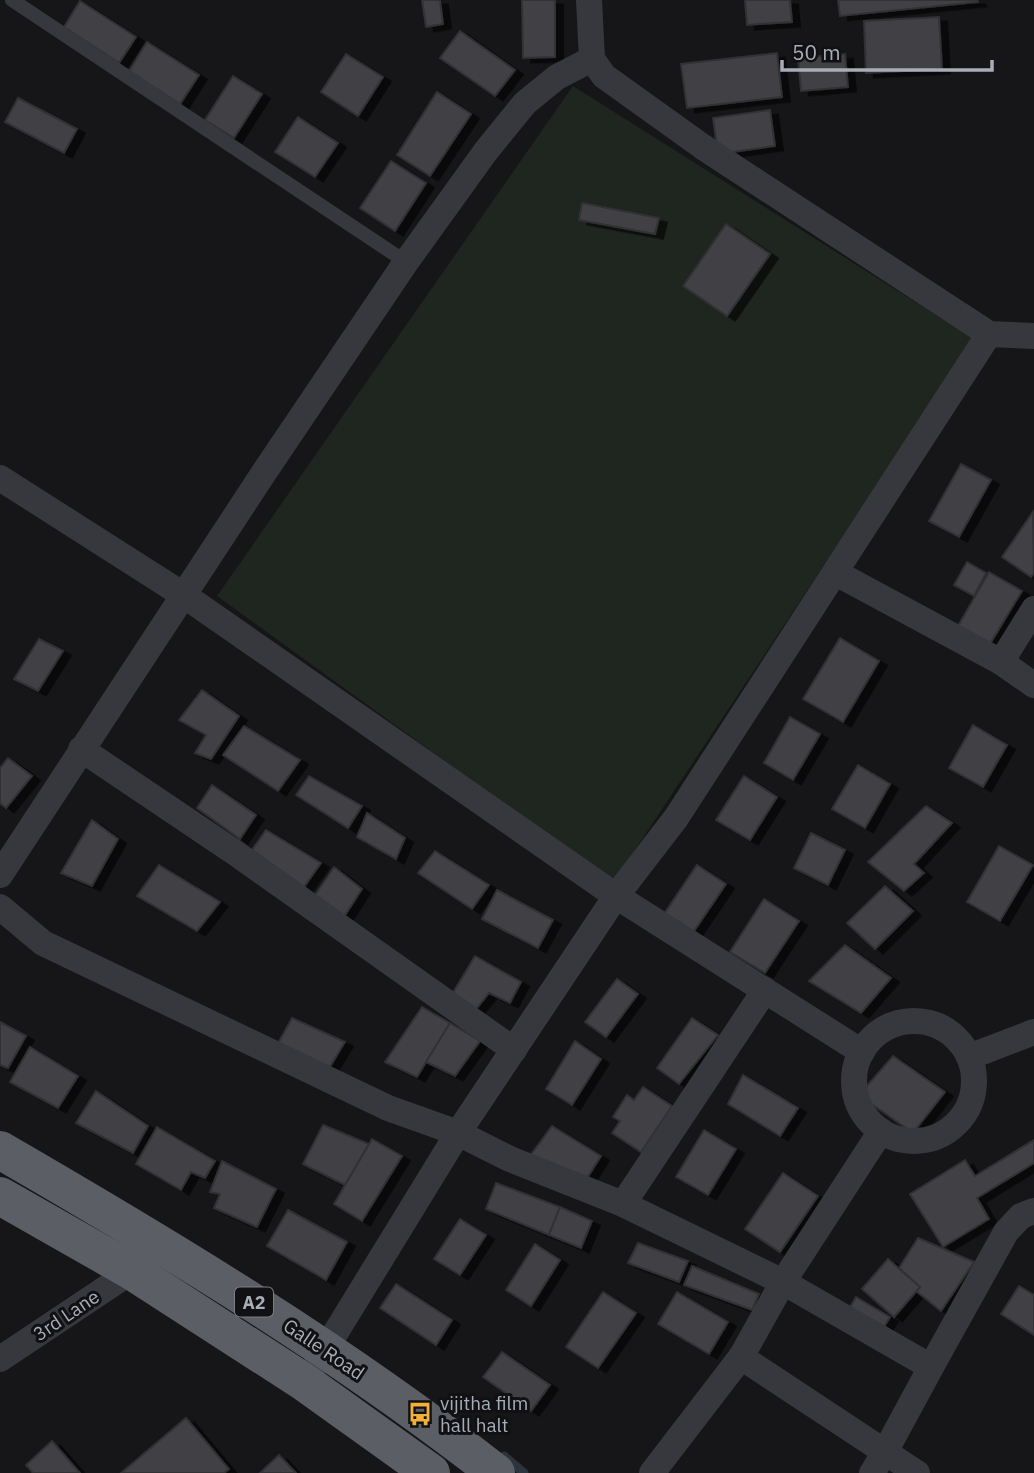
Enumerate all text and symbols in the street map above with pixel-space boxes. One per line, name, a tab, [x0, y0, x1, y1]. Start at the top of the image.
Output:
scale bar	[782, 28, 992, 72]
text: 50 m	[792, 38, 841, 66]
street label: 3rd Lane	[28, 1284, 104, 1346]
road number: A2	[235, 1288, 273, 1316]
street label: Galle Road	[279, 1313, 369, 1385]
place label: vijitha film hall halt	[440, 1391, 528, 1437]
bus stop icon: vijitha film hall halt	[406, 1400, 434, 1428]

